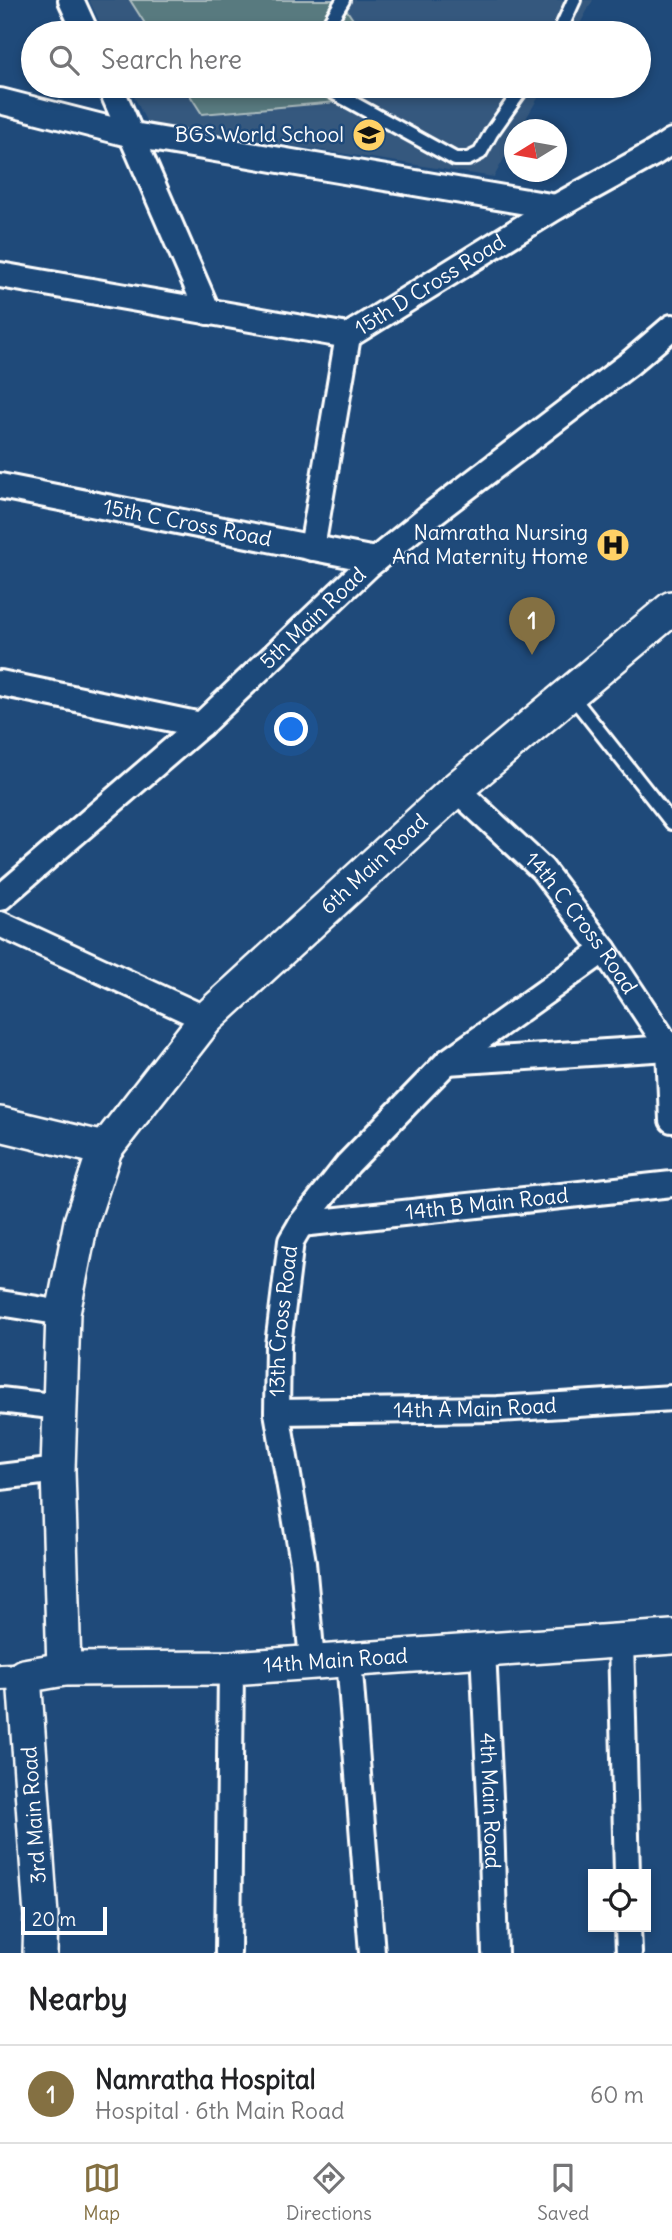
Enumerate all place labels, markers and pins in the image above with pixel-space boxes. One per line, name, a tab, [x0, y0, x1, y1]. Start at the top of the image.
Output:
school or university icon: BGS World School	[350, 116, 388, 154]
place label: BGS World School	[175, 121, 344, 148]
place label: Namratha Nursing And Maternity Home	[392, 519, 588, 570]
hospital icon: Namratha Nursing And Maternity Home	[594, 526, 632, 564]
pin: 1	[509, 597, 555, 655]

